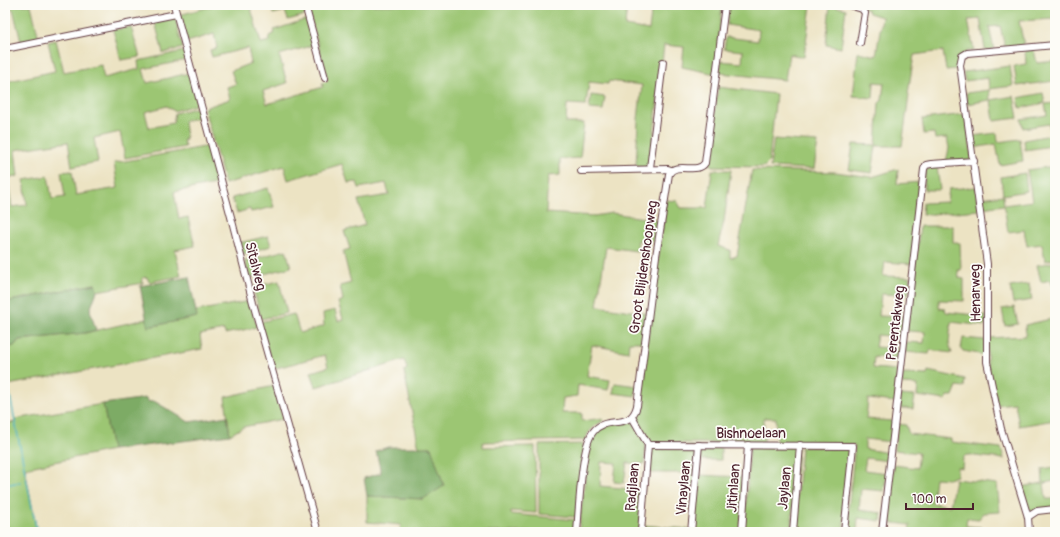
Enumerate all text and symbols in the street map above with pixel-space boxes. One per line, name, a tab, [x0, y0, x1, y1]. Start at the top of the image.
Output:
street label: Groot Blijdenshoopweg	[626, 199, 661, 335]
street label: Sitalweg	[241, 240, 270, 292]
street label: Henarweg	[966, 264, 985, 322]
street label: Perentakweg	[882, 285, 909, 361]
street label: Bishnoelaan	[716, 425, 786, 442]
street label: Vinaylaan	[673, 460, 694, 516]
street label: Radjlaan	[622, 462, 643, 512]
street label: Jitinlaan	[723, 463, 744, 513]
street label: Jaylaan	[774, 466, 795, 510]
scale bar	[906, 485, 973, 511]
text: 100 m	[912, 492, 947, 507]

